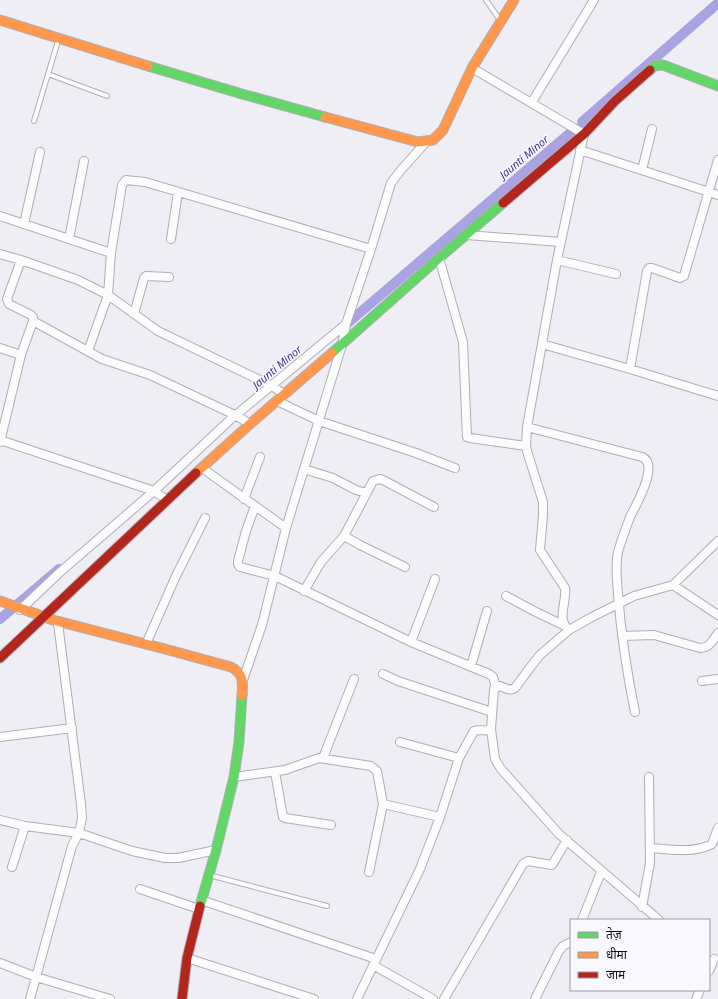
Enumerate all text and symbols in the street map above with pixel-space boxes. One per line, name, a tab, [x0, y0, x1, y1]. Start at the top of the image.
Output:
water label: Jaunti Minor	[494, 131, 552, 183]
water label: Jaunti Minor	[247, 341, 305, 393]
legend	[570, 919, 710, 991]
text: तेज़	[606, 926, 623, 943]
text: धीमा	[606, 946, 628, 963]
text: जाम	[606, 966, 626, 983]

